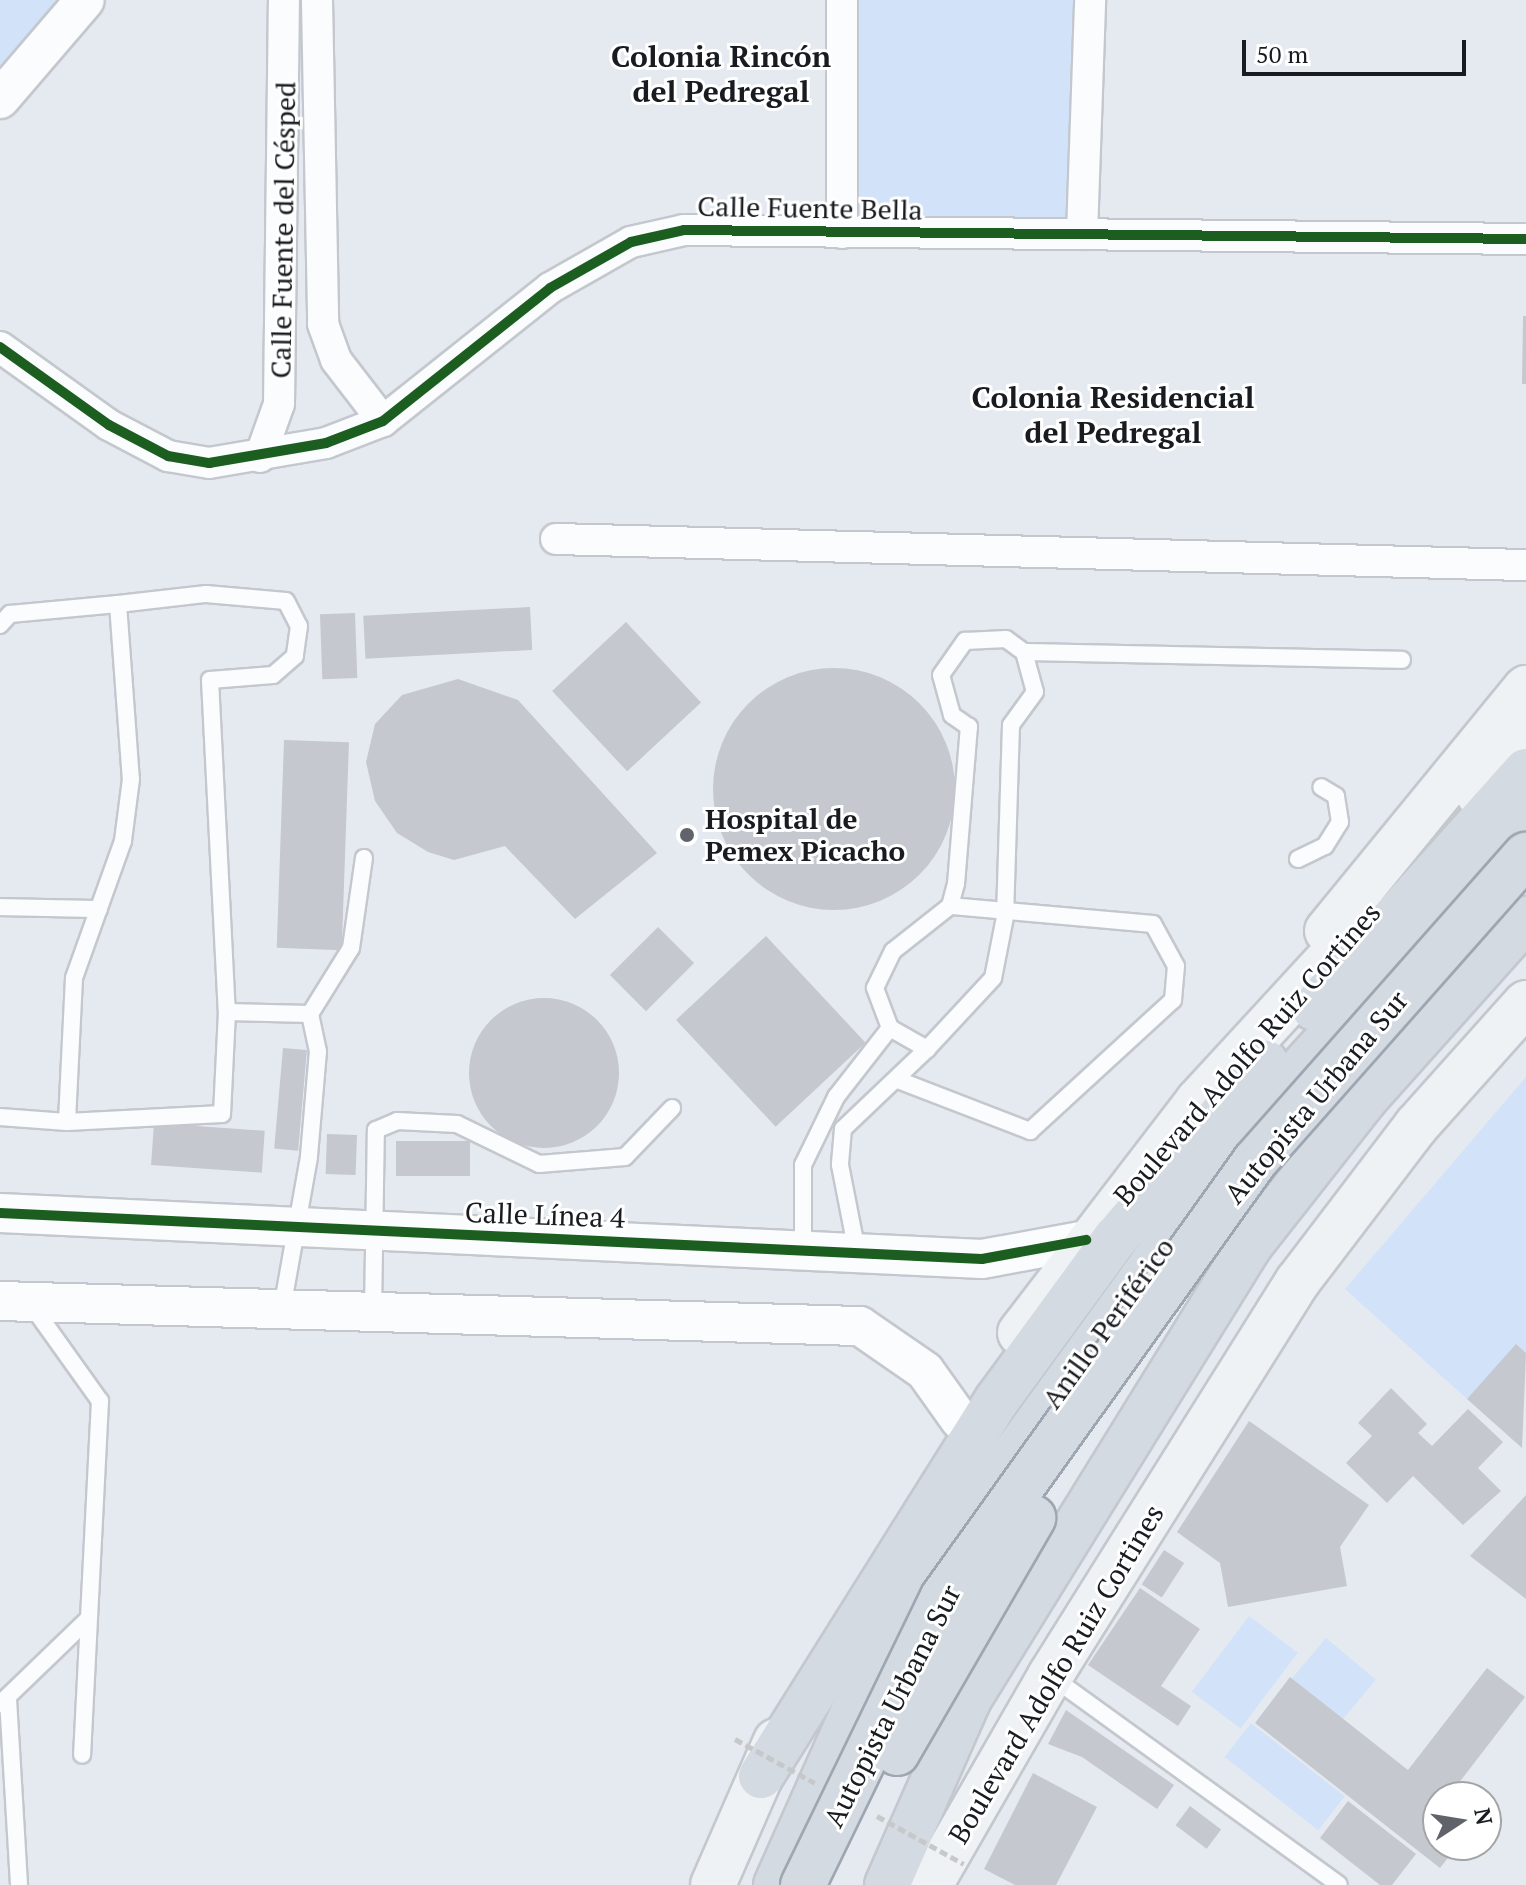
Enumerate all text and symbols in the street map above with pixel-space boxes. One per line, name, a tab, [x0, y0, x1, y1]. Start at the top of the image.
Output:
scale bar	[1246, 24, 1470, 74]
district label: Colonia Rincón del Pedregal	[611, 38, 831, 108]
text: 50 m	[1256, 38, 1308, 70]
street label: Calle Fuente del Césped	[264, 81, 302, 379]
street label: Calle Fuente Bella	[697, 189, 923, 227]
district label: Colonia Residencial del Pedregal	[972, 379, 1254, 450]
place label: Hospital de Pemex Picacho	[705, 802, 905, 868]
marker: Hospital de Pemex Picacho	[676, 824, 698, 846]
street label: Boulevard Adolfo Ruiz Cortines	[1106, 896, 1388, 1212]
street label: Autopista Urbana Sur	[1217, 984, 1415, 1210]
street label: Calle Línea 4	[464, 1195, 626, 1235]
street label: Anillo Periférico	[1035, 1231, 1181, 1415]
street label: Boulevard Adolfo Ruiz Cortines	[941, 1498, 1171, 1850]
street label: Autopista Urbana Sur	[816, 1579, 968, 1833]
north arrow	[1422, 1781, 1502, 1861]
text: N	[1468, 1805, 1500, 1827]

